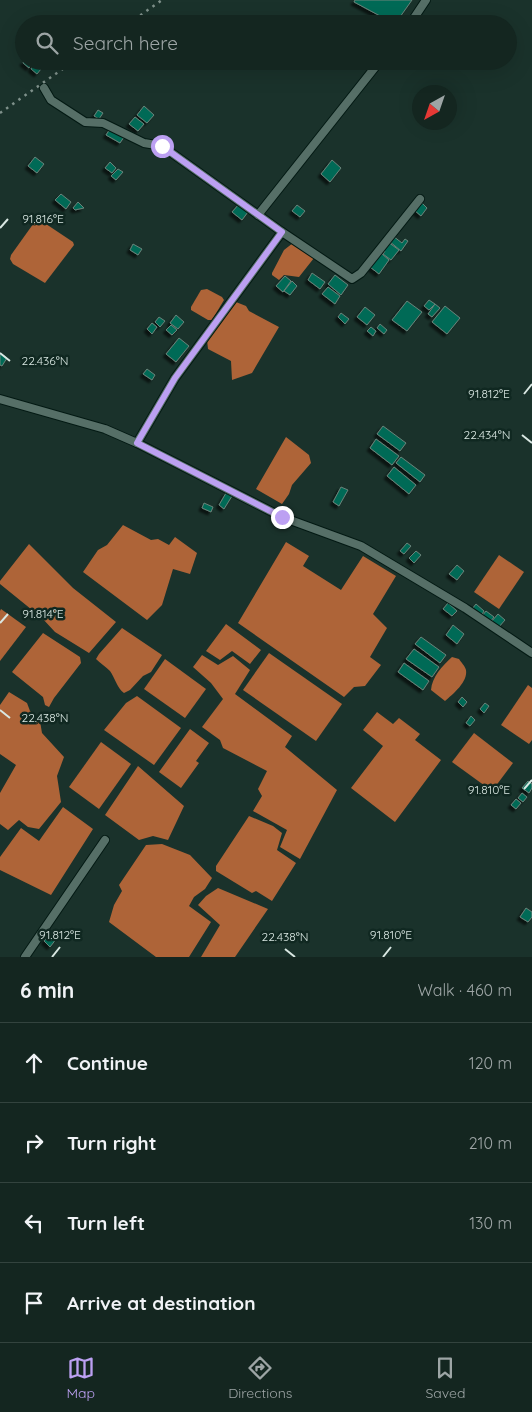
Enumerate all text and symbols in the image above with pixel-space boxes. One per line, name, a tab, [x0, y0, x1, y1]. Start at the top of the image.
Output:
search box	[15, 15, 517, 70]
icon: search	[33, 29, 61, 57]
text: Search here	[73, 31, 178, 55]
north arrow	[412, 85, 457, 130]
route start	[151, 135, 174, 158]
text: 91.816°E	[22, 211, 64, 226]
text: 22.436°N	[22, 353, 68, 368]
text: 91.812°E	[468, 386, 510, 401]
text: 22.434°N	[464, 427, 510, 442]
route end	[271, 506, 294, 529]
text: 91.814°E	[22, 606, 64, 621]
text: 22.438°N	[22, 710, 68, 725]
text: 91.810°E	[468, 782, 510, 797]
text: 91.812°E	[39, 927, 81, 942]
text: 91.810°E	[370, 927, 412, 942]
text: 22.438°N	[262, 929, 308, 944]
text: 6 min	[20, 977, 74, 1003]
text: Walk · 460 m	[417, 980, 512, 1000]
icon: ahead	[20, 1049, 48, 1077]
text: Continue	[67, 1051, 148, 1075]
text: 120 m	[469, 1053, 512, 1073]
icon: right	[20, 1129, 48, 1157]
text: Turn right	[67, 1131, 156, 1155]
text: 210 m	[469, 1133, 512, 1153]
icon: left	[20, 1209, 48, 1237]
text: Turn left	[67, 1211, 145, 1235]
text: 130 m	[469, 1213, 512, 1233]
icon: arrive	[20, 1289, 48, 1317]
text: Arrive at destination	[67, 1291, 256, 1315]
tab: Map	[67, 1354, 95, 1402]
tab: Directions	[228, 1354, 292, 1402]
tab: Saved	[425, 1354, 465, 1402]

